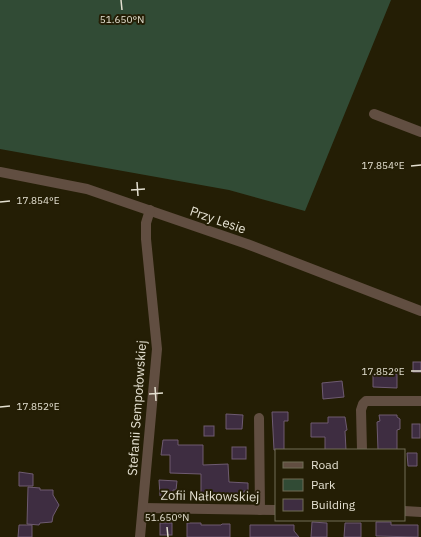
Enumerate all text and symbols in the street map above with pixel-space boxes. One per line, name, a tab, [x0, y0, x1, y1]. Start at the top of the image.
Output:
text: 51.650°N	[100, 13, 144, 26]
text: 17.854°E	[361, 159, 405, 172]
text: 17.854°E	[16, 194, 60, 207]
street label: Przy Lesie	[188, 202, 248, 238]
street label: Stefanii Sempołowskiej	[124, 340, 150, 476]
text: 17.852°E	[361, 365, 405, 378]
text: 17.852°E	[16, 400, 60, 413]
legend	[275, 449, 405, 521]
text: Road	[311, 457, 339, 472]
text: Park	[311, 477, 336, 492]
street label: Zofii Nałkowskiej	[160, 487, 260, 505]
text: Building	[311, 497, 356, 512]
text: 51.650°N	[145, 511, 189, 524]

